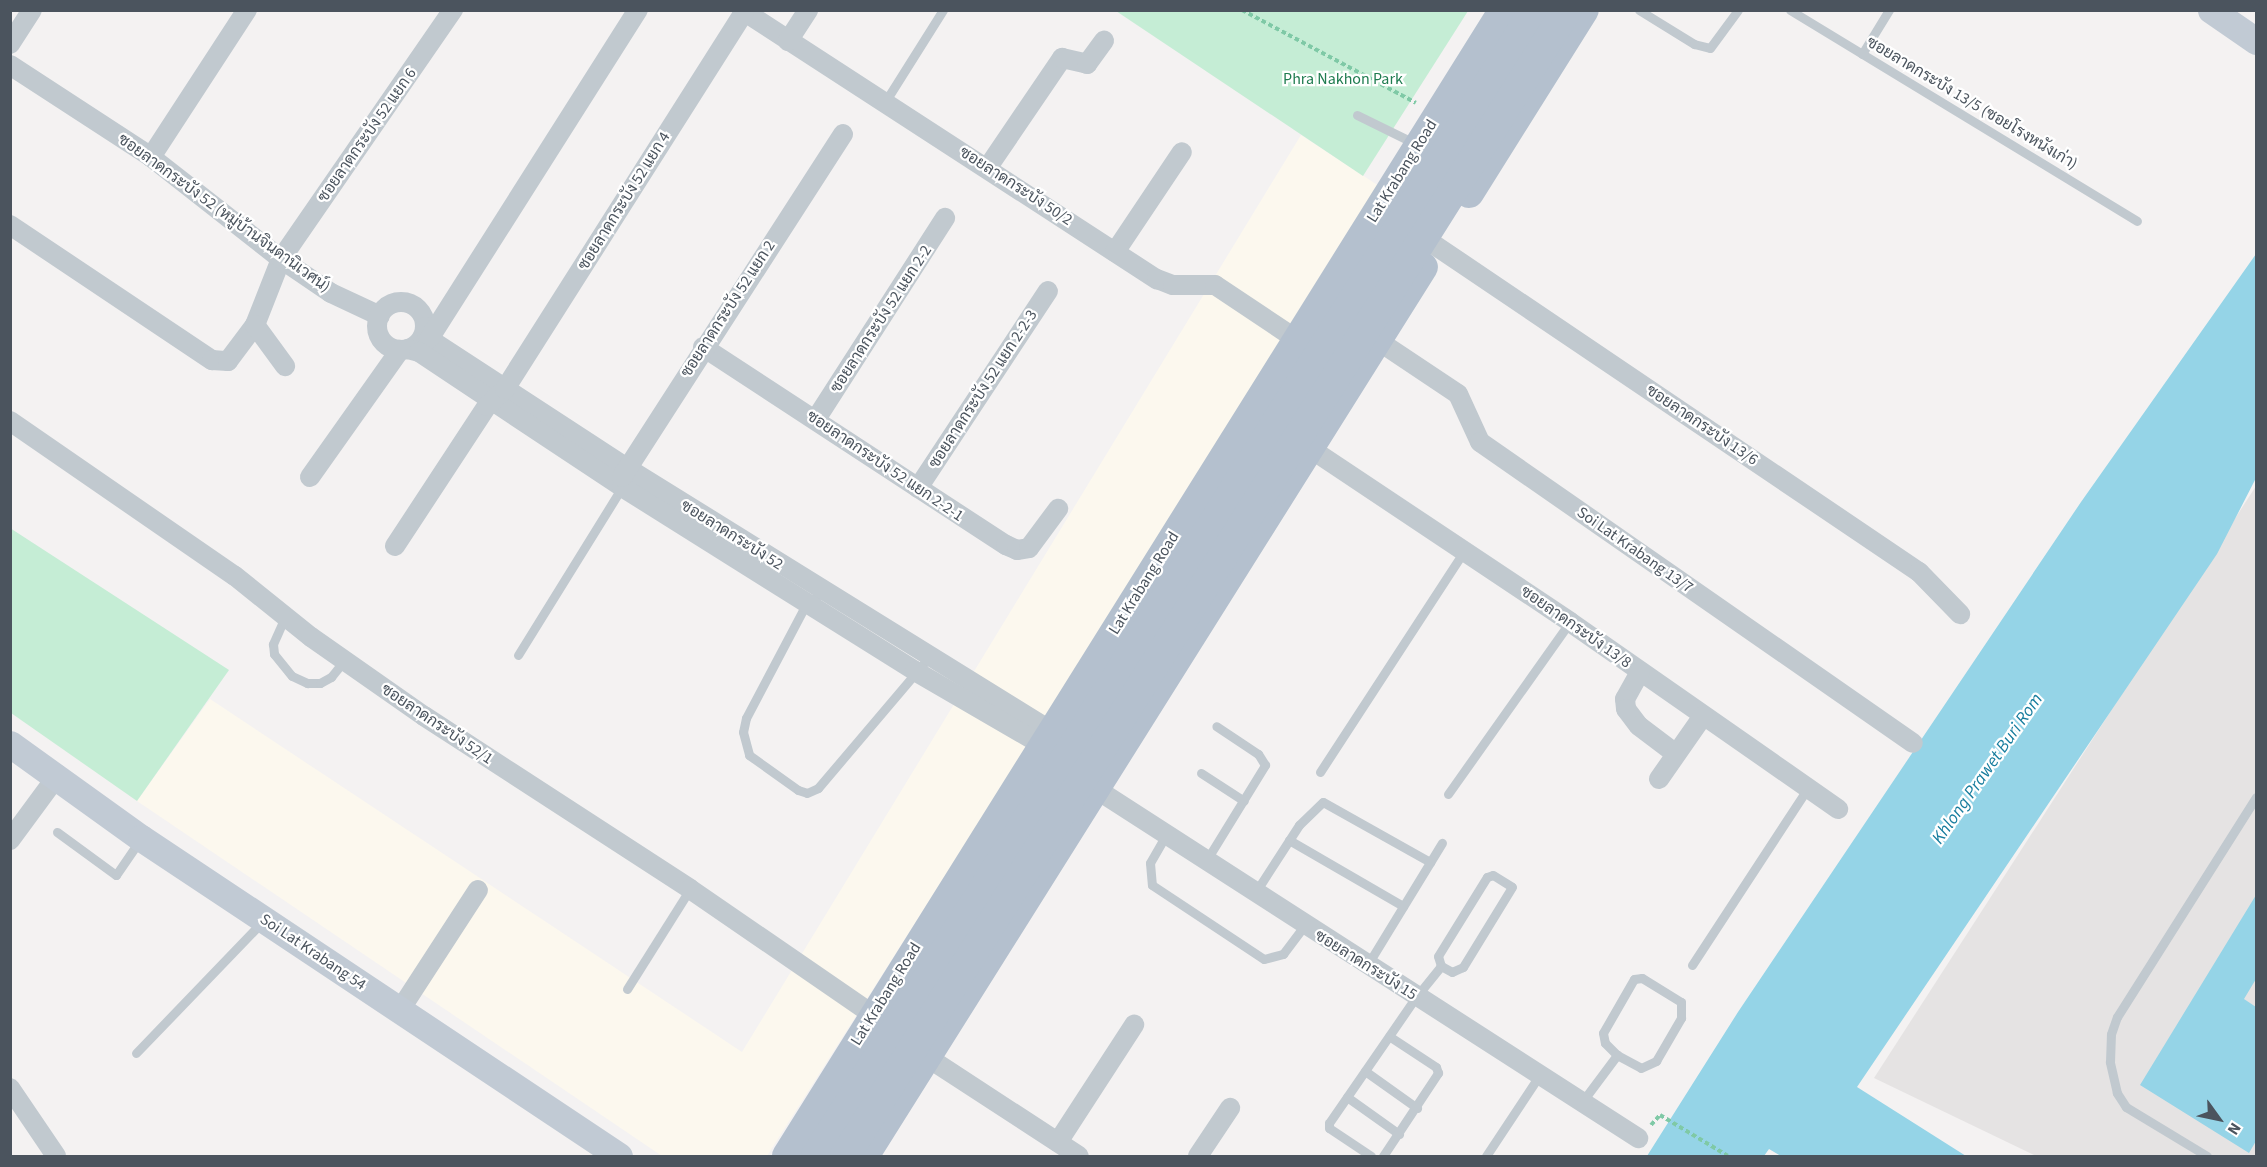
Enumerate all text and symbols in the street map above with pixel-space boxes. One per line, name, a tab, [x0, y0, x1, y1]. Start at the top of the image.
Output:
street label: ซอยลาดกระบัง 13/5 (ซอยโรงหนังเก่า)	[1863, 32, 2081, 174]
street label: ซอยลาดกระบัง 52 แยก 6	[314, 64, 420, 206]
park label: Phra Nakhon Park	[1283, 69, 1403, 89]
street label: Lat Krabang Road	[1363, 116, 1441, 226]
street label: ซอยลาดกระบัง 52 แยก 4	[574, 128, 674, 274]
street label: ซอยลาดกระบัง 52 (หมู่บ้านจินดานิเวศน์)	[114, 129, 334, 297]
street label: ซอยลาดกระบัง 50/2	[956, 142, 1076, 230]
street label: ซอยลาดกระบัง 52 แยก 2	[677, 237, 779, 381]
street label: ซอยลาดกระบัง 52 แยก 2-2	[826, 242, 936, 396]
street label: ซอยลาดกระบัง 52 แยก 2-2-3	[925, 306, 1041, 472]
street label: ซอยลาดกระบัง 13/6	[1642, 381, 1762, 469]
street label: ซอยลาดกระบัง 52 แยก 2-2-1	[803, 406, 967, 526]
street label: ซอยลาดกระบัง 52	[677, 496, 787, 574]
street label: Soi Lat Krabang 13/7	[1573, 503, 1697, 597]
street label: Lat Krabang Road	[1105, 528, 1183, 638]
street label: ซอยลาดกระบัง 13/8	[1517, 582, 1635, 672]
street label: ซอยลาดกระบัง 52/1	[377, 680, 497, 768]
water label: Khlong Prawet Buri Rom	[1928, 690, 2048, 848]
street label: Soi Lat Krabang 54	[256, 909, 370, 995]
street label: ซอยลาดกระบัง 15	[1311, 926, 1421, 1004]
street label: Lat Krabang Road	[847, 939, 925, 1049]
north arrow	[2189, 1089, 2249, 1149]
text: N	[2222, 1118, 2246, 1139]

